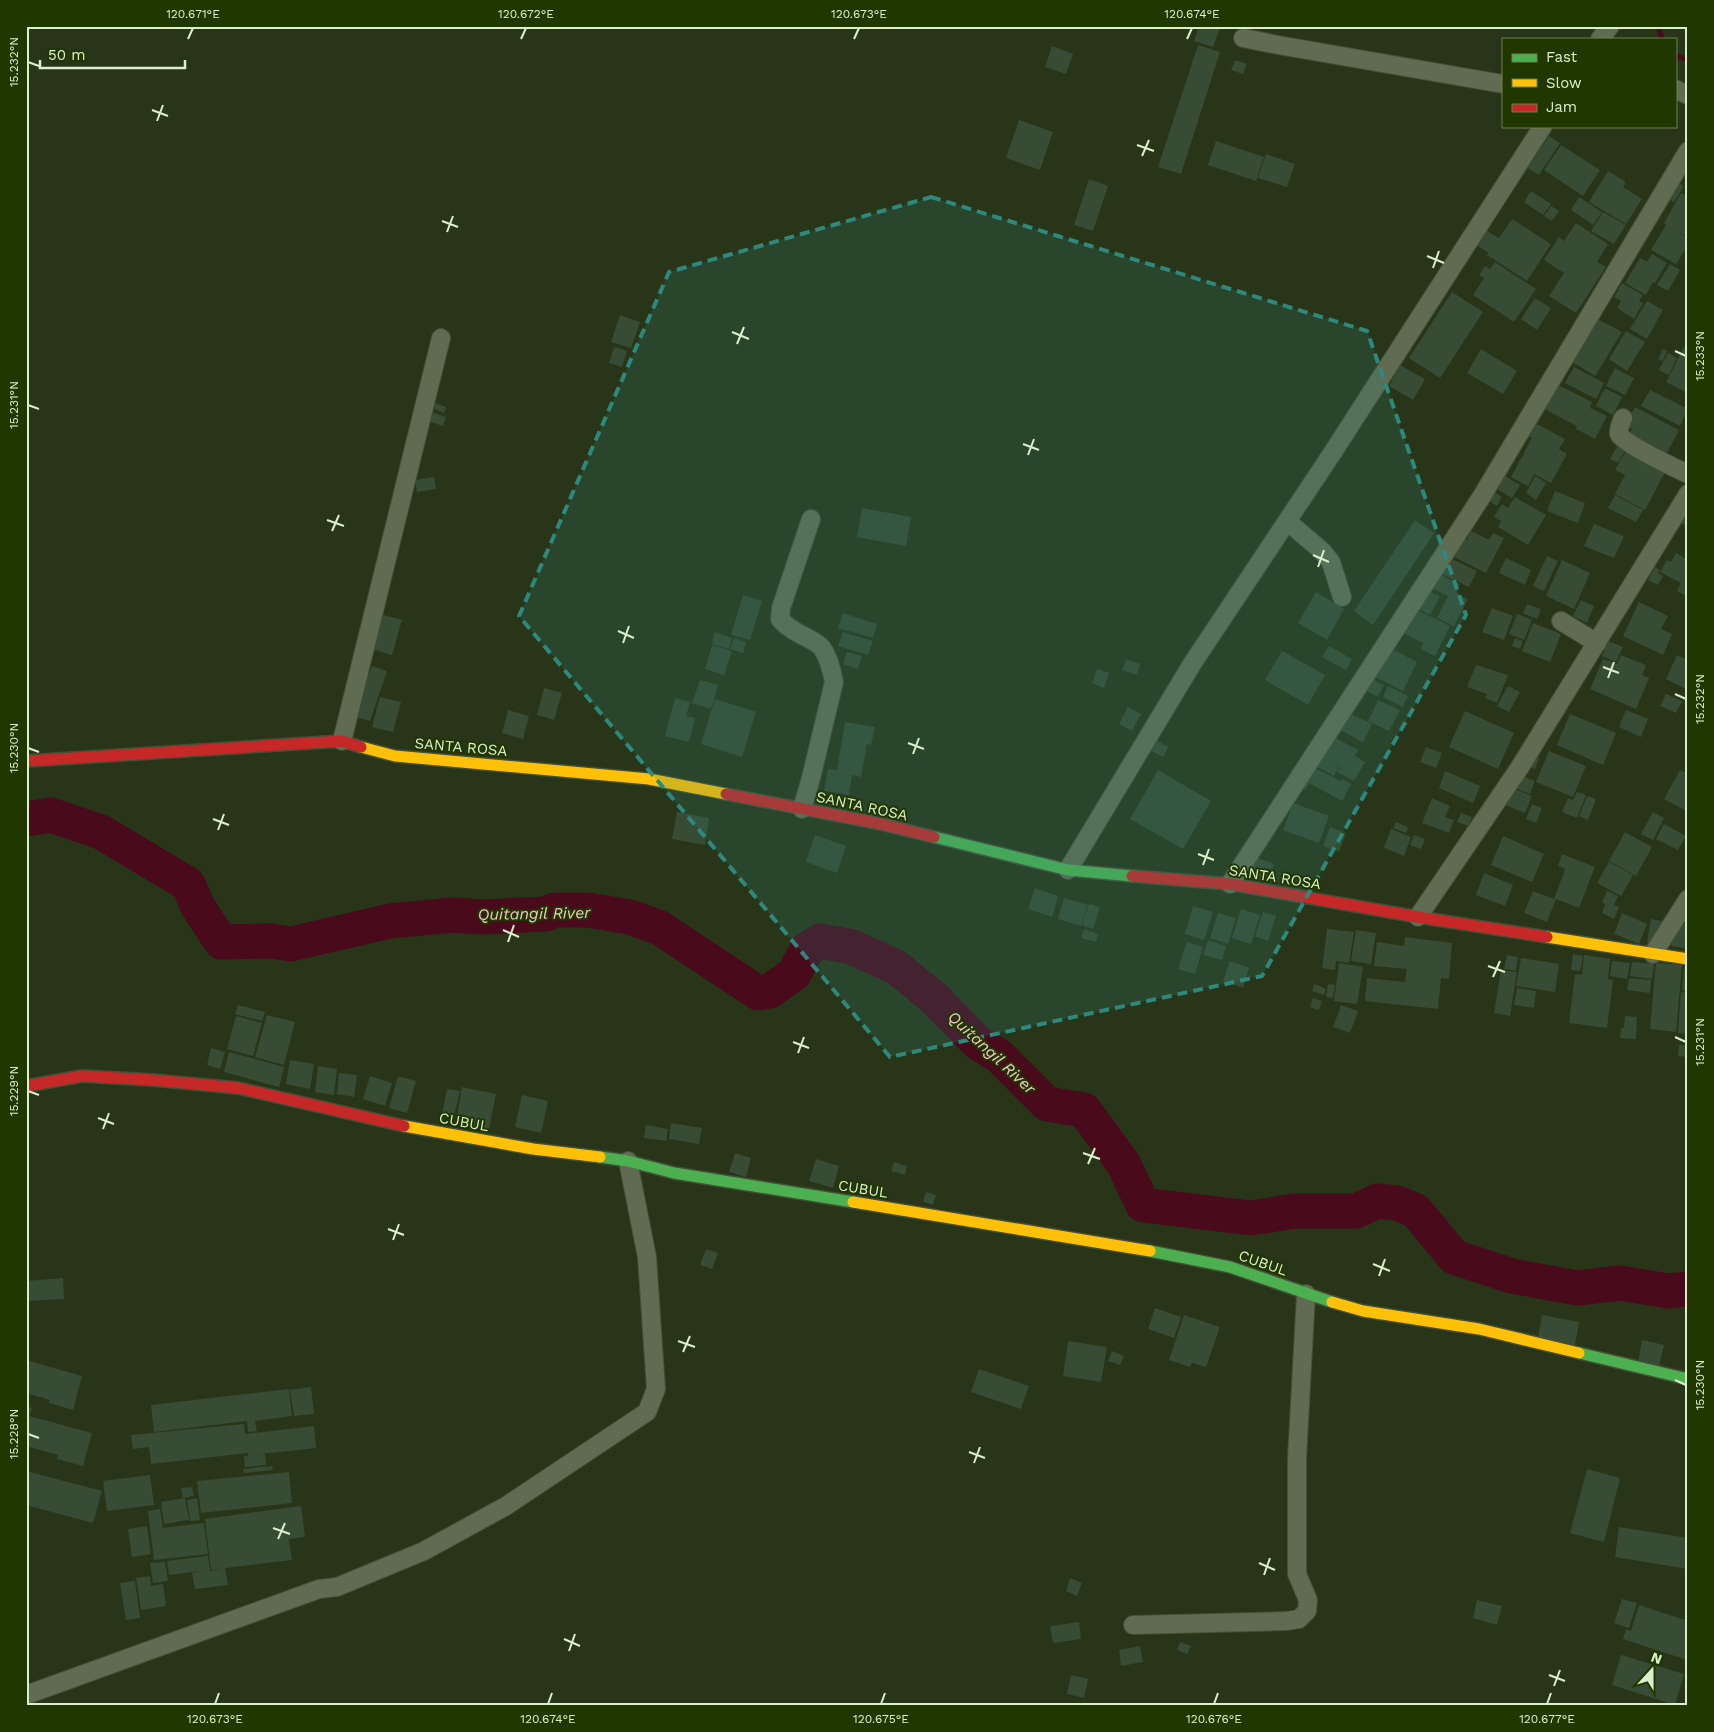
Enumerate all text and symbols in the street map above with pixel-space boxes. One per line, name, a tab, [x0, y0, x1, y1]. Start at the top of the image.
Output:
text: 120.671°E	[166, 7, 220, 21]
text: 120.672°E	[498, 7, 554, 21]
text: 120.673°E	[831, 7, 887, 21]
text: 120.674°E	[1164, 7, 1220, 21]
text: 15.232°N	[7, 37, 21, 87]
scale bar	[40, 38, 185, 70]
legend	[1502, 38, 1676, 128]
text: 50 m	[48, 46, 85, 64]
text: Fast	[1546, 48, 1578, 66]
text: Slow	[1546, 74, 1582, 92]
text: Jam	[1546, 98, 1577, 116]
text: 15.233°N	[1693, 331, 1707, 381]
text: 15.231°N	[7, 381, 21, 429]
text: 15.232°N	[1693, 674, 1707, 724]
text: 15.230°N	[7, 723, 21, 773]
street label: SANTA ROSA	[414, 734, 508, 760]
street label: SANTA ROSA	[815, 788, 909, 824]
street label: SANTA ROSA	[1228, 861, 1322, 893]
water label: Quitangil River	[477, 903, 591, 924]
water label: Quitangil River	[944, 1007, 1040, 1098]
text: 15.231°N	[1693, 1018, 1707, 1066]
text: 15.229°N	[7, 1066, 21, 1116]
street label: CUBUL	[438, 1109, 490, 1135]
street label: CUBUL	[837, 1176, 889, 1202]
street label: CUBUL	[1236, 1246, 1290, 1280]
text: 15.230°N	[1693, 1360, 1707, 1410]
text: 15.228°N	[7, 1409, 21, 1459]
north arrow	[1626, 1644, 1676, 1694]
text: N	[1649, 1649, 1664, 1667]
text: 120.673°E	[187, 1712, 243, 1726]
text: 120.674°E	[520, 1712, 576, 1726]
text: 120.675°E	[853, 1712, 909, 1726]
text: 120.676°E	[1186, 1712, 1242, 1726]
text: 120.677°E	[1519, 1712, 1575, 1726]

